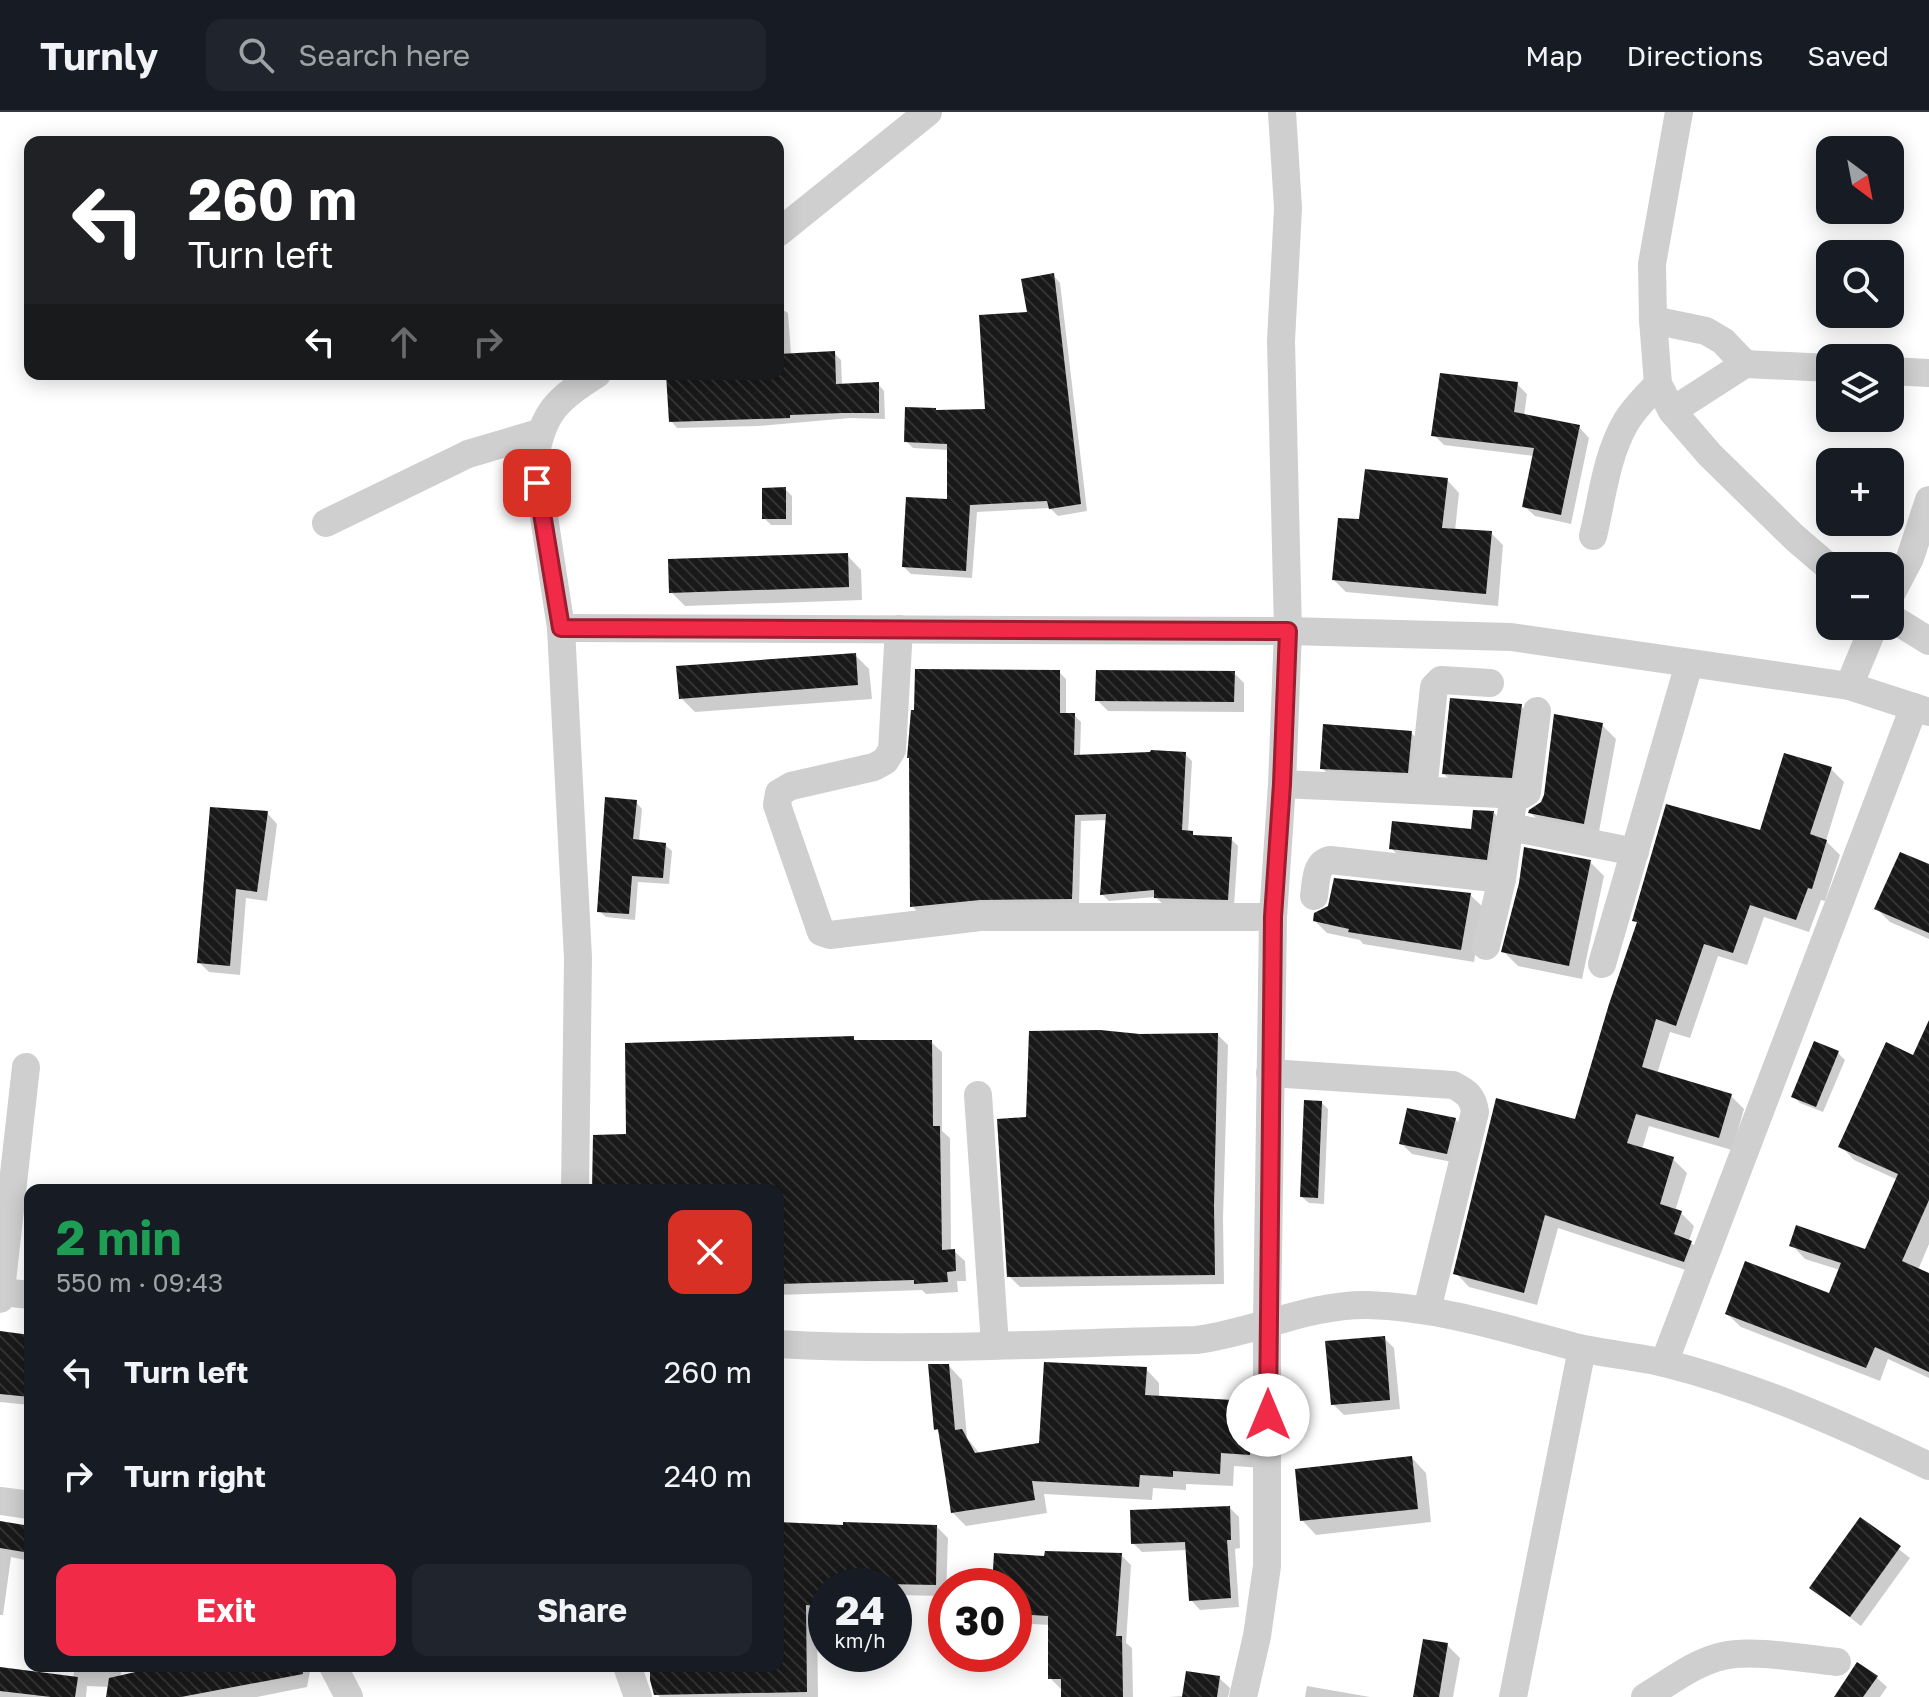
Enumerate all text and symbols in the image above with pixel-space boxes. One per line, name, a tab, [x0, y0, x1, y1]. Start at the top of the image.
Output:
search box	[206, 19, 766, 91]
text: Turnly	[40, 33, 158, 78]
icon: search	[234, 33, 278, 77]
text: Search here	[298, 37, 470, 73]
text: Map	[1525, 39, 1582, 72]
text: Directions	[1626, 39, 1763, 72]
text: Saved	[1807, 39, 1889, 72]
north arrow	[1816, 136, 1904, 224]
map controls	[1816, 136, 1904, 640]
text: 260 m	[188, 165, 357, 232]
icon: left	[56, 168, 160, 272]
text: Turn left	[188, 233, 334, 276]
button: search	[1816, 240, 1904, 328]
icon: left	[298, 320, 342, 364]
icon: ahead	[382, 320, 426, 364]
icon: right	[466, 320, 510, 364]
button: layers	[1816, 344, 1904, 432]
button: +	[1816, 448, 1904, 536]
pin	[503, 449, 571, 517]
icon: arrive	[515, 461, 559, 505]
button: −	[1816, 552, 1904, 640]
text: 2 min	[56, 1208, 181, 1266]
button: close	[668, 1210, 752, 1294]
text: 550 m · 09:43	[56, 1267, 223, 1298]
icon: left	[56, 1350, 100, 1394]
text: Turn left	[124, 1354, 249, 1390]
text: 260 m	[664, 1354, 752, 1390]
position arrow	[1226, 1373, 1310, 1457]
icon: right	[56, 1454, 100, 1498]
text: Turn right	[124, 1458, 266, 1494]
text: 240 m	[664, 1458, 752, 1494]
button: Exit	[56, 1564, 396, 1656]
button: Share	[412, 1564, 752, 1656]
speed limit sign: 30	[928, 1568, 1032, 1672]
text: 24	[835, 1586, 885, 1634]
text: km/h	[835, 1628, 885, 1652]

